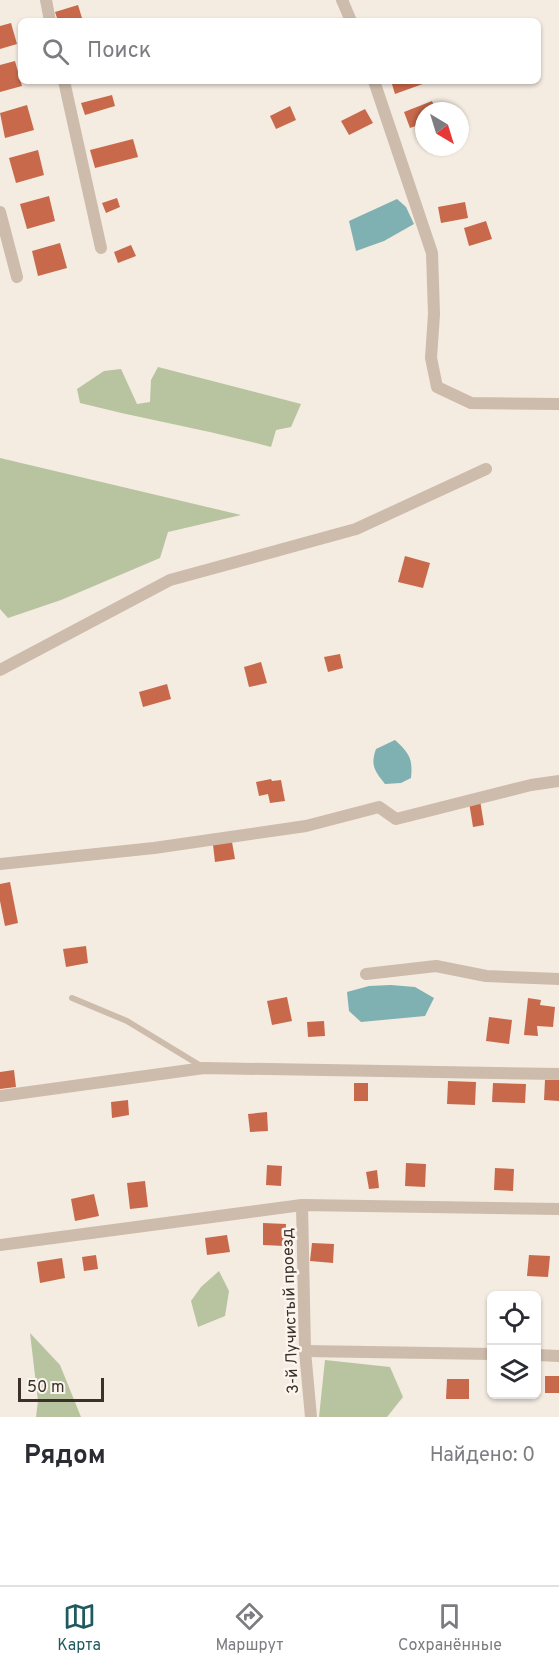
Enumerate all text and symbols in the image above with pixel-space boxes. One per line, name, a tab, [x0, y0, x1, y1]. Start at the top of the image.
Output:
search box	[18, 18, 541, 84]
icon: search	[39, 35, 72, 68]
text: Поиск	[87, 38, 151, 65]
north arrow	[415, 102, 469, 156]
street label: 3-й Лучистый проезд	[278, 1228, 304, 1394]
map controls	[487, 1291, 541, 1399]
button: locate	[487, 1291, 541, 1345]
button: layers	[487, 1345, 541, 1399]
scale bar	[18, 1375, 104, 1402]
text: 50 m	[27, 1378, 65, 1398]
text: Рядом	[24, 1440, 106, 1473]
text: Найдено: 0	[430, 1443, 535, 1469]
tab: Карта	[57, 1600, 101, 1656]
tab: Маршрут	[215, 1600, 284, 1656]
tab: Сохранённые	[398, 1600, 502, 1656]

